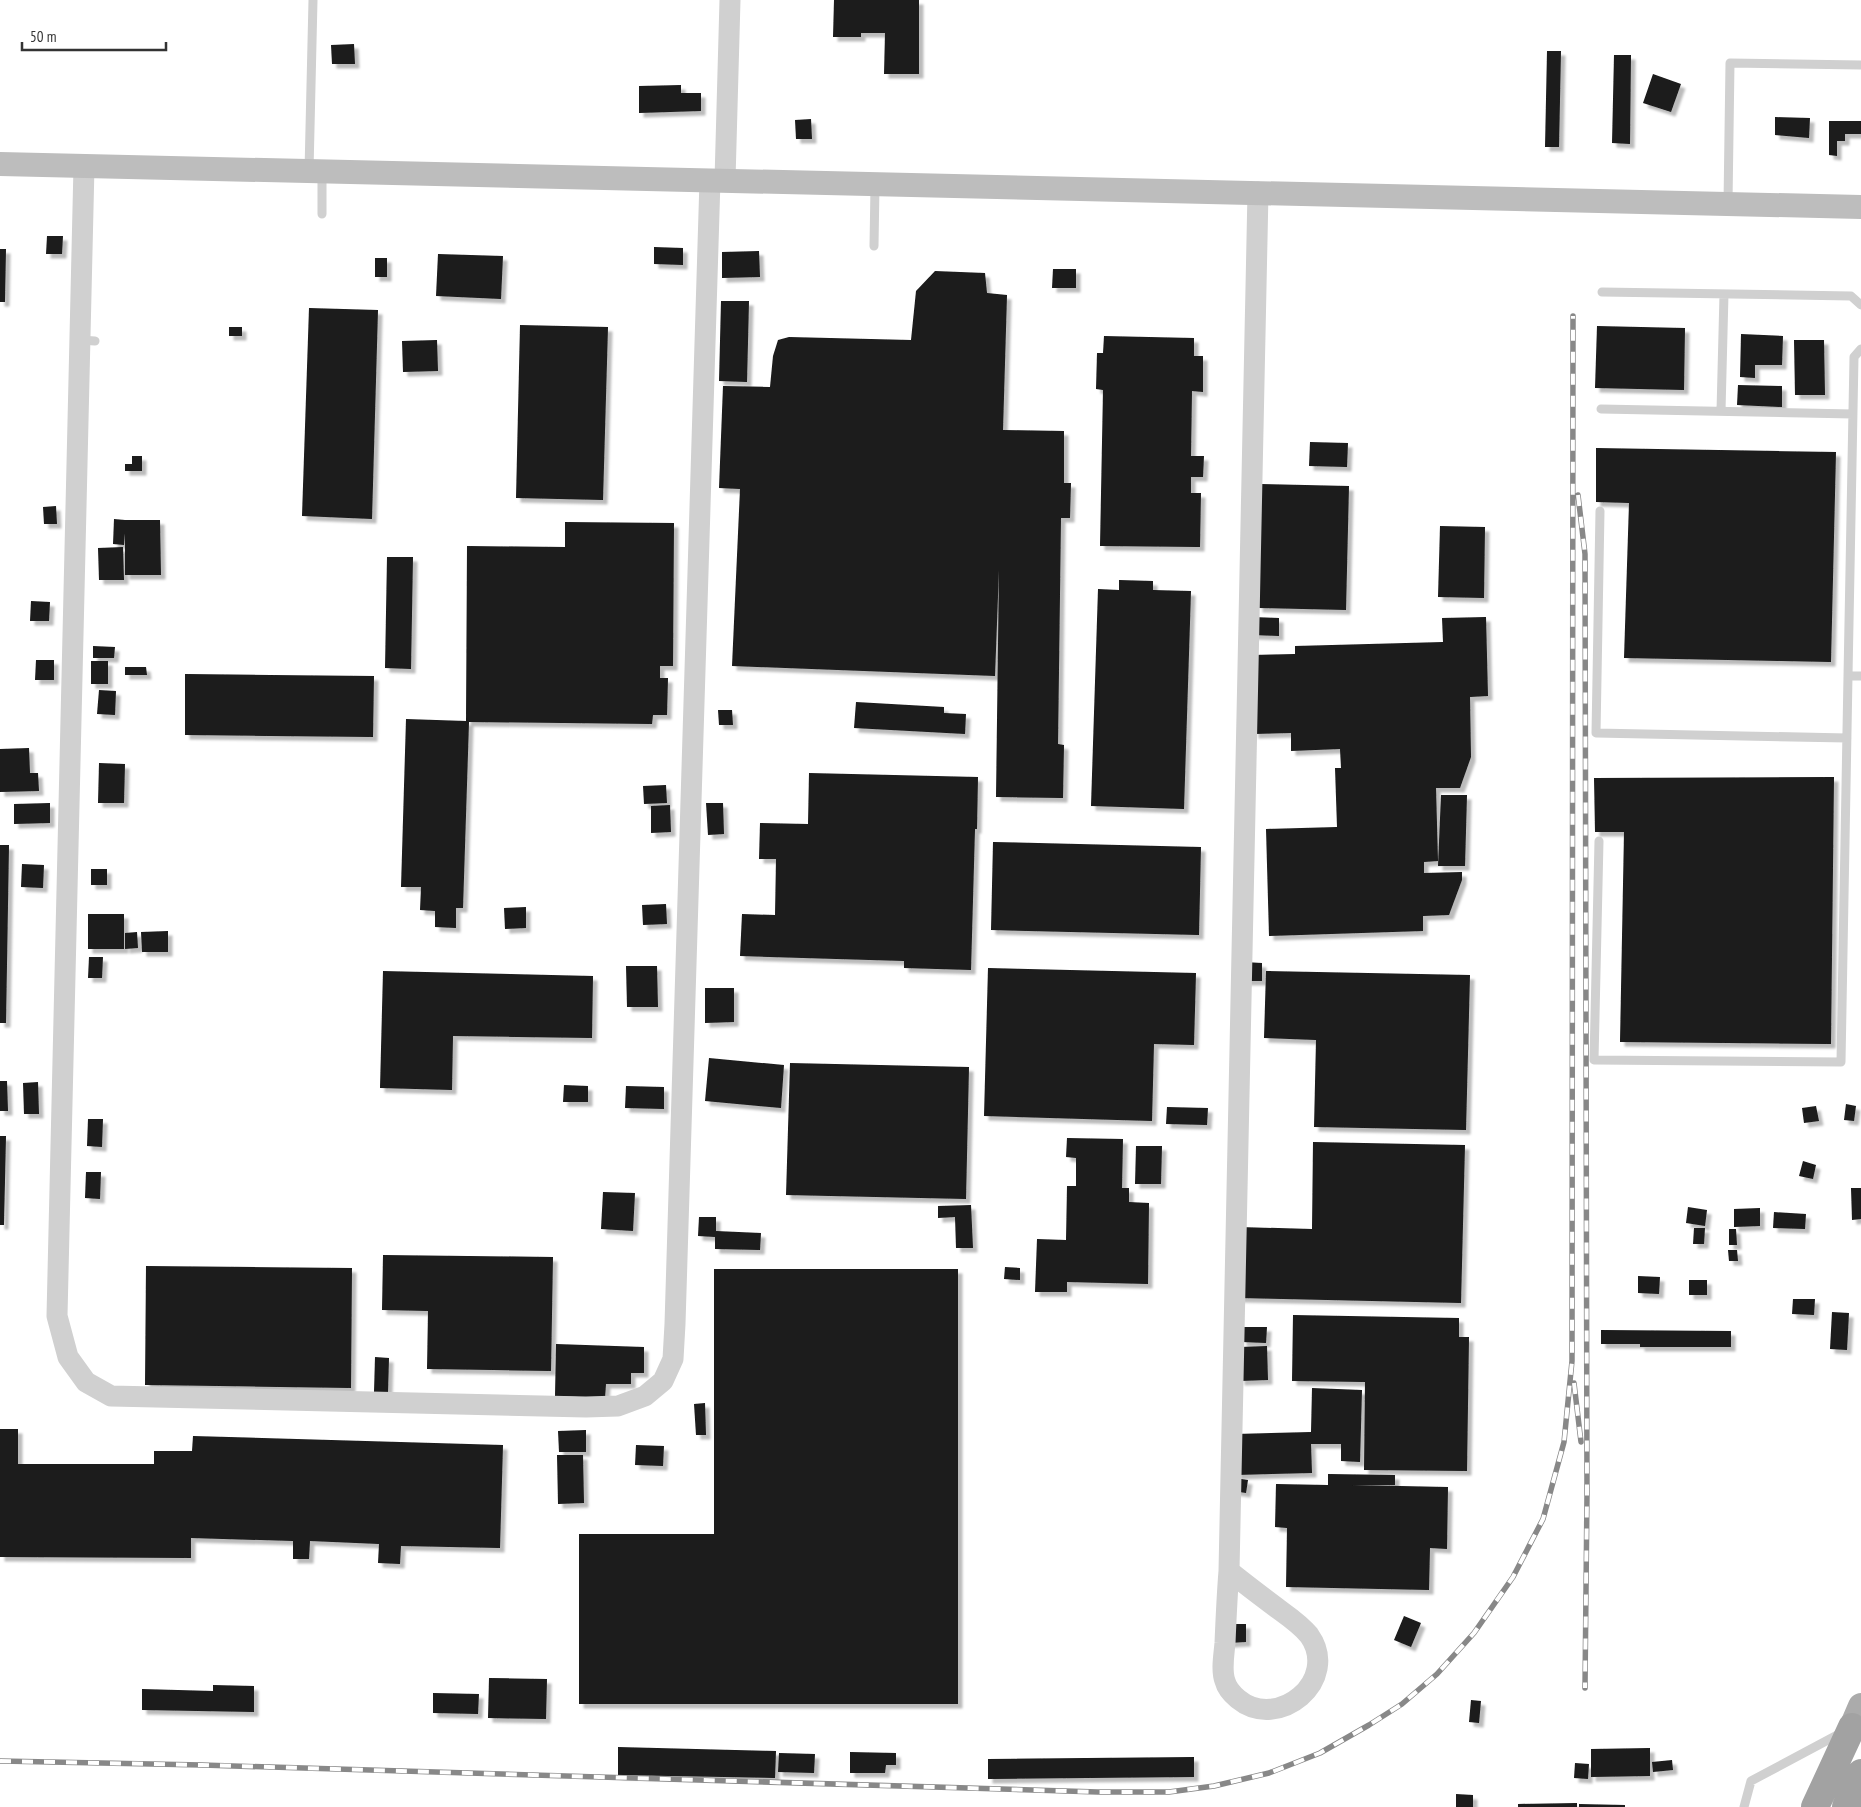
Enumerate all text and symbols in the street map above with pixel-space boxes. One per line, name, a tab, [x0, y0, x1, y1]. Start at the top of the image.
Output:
scale bar	[22, 20, 166, 52]
text: 50 m	[30, 27, 56, 46]

